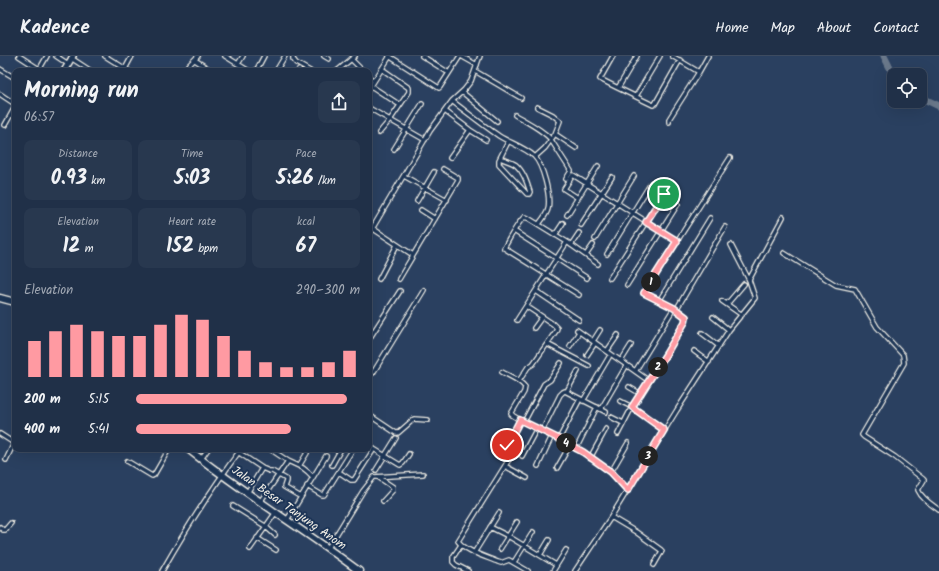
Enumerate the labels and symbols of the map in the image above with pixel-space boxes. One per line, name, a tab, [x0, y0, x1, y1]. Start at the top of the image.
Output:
pin	[647, 177, 681, 211]
pin: 1	[641, 272, 661, 292]
pin: 2	[648, 357, 668, 377]
pin	[490, 428, 524, 462]
pin: 4	[556, 433, 576, 453]
pin: 3	[638, 446, 658, 466]
street label: Jalan Besar Tanjung Anom	[228, 461, 351, 555]

